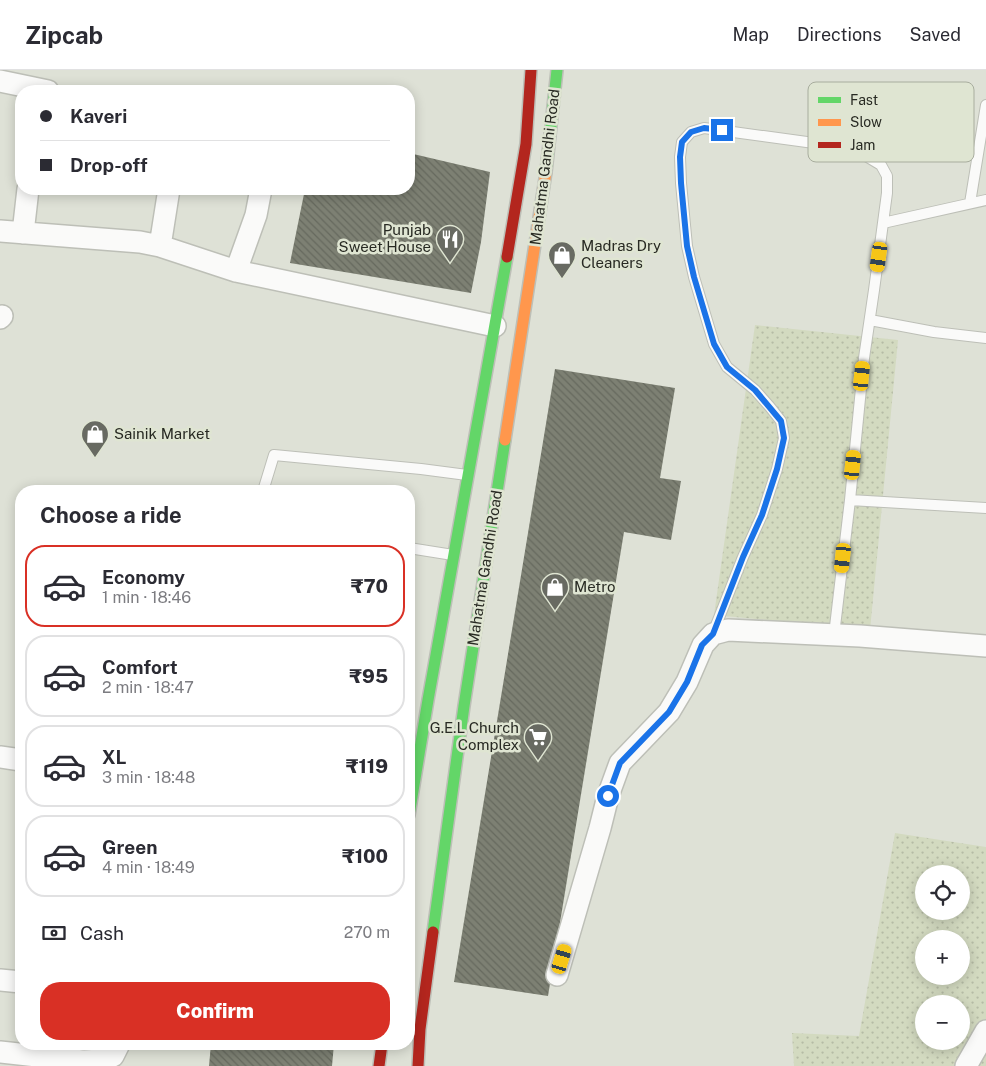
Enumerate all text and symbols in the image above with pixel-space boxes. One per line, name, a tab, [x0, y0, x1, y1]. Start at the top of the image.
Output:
text: Zipcab	[25, 21, 103, 49]
text: Map	[732, 24, 769, 45]
text: Directions	[797, 24, 882, 45]
text: Saved	[910, 24, 961, 45]
legend	[808, 82, 974, 162]
street label: Mahatma Gandhi Road	[526, 88, 563, 246]
text: Fast	[850, 92, 878, 108]
text: Kaveri	[70, 105, 127, 127]
text: Slow	[850, 114, 882, 130]
route end	[711, 119, 733, 141]
text: Jam	[850, 137, 875, 153]
text: Drop-off	[70, 154, 147, 176]
place label: Punjab Sweet House	[339, 221, 431, 255]
restaurant icon: Punjab Sweet House	[435, 224, 465, 263]
place label: Madras Dry Cleaners	[581, 237, 661, 271]
shop icon: Madras Dry Cleaners	[547, 240, 577, 279]
car	[869, 241, 888, 273]
car	[852, 360, 871, 392]
shop icon: Sainik Market	[80, 419, 110, 458]
place label: Sainik Market	[114, 425, 210, 442]
car	[843, 449, 862, 481]
street label: Mahatma Gandhi Road	[464, 489, 505, 647]
text: Choose a ride	[40, 502, 182, 528]
car	[833, 542, 852, 574]
icon: car	[42, 564, 87, 609]
text: Economy	[102, 566, 185, 588]
shop icon: Metro	[540, 572, 570, 611]
text: ₹70	[351, 575, 388, 597]
place label: Metro	[574, 578, 615, 595]
text: 1 min · 18:46	[102, 588, 191, 607]
icon: car	[42, 654, 87, 699]
text: Comfort	[102, 656, 178, 678]
text: ₹95	[349, 665, 388, 687]
text: 2 min · 18:47	[102, 678, 194, 697]
place label: G.E.L Church Complex	[430, 719, 519, 753]
supermarket icon: G.E.L Church Complex	[523, 722, 553, 761]
icon: car	[42, 744, 87, 789]
text: XL	[102, 746, 127, 768]
text: ₹119	[346, 755, 388, 777]
text: 3 min · 18:48	[102, 768, 195, 787]
route start	[597, 785, 619, 807]
icon: car	[42, 834, 87, 879]
text: Green	[102, 836, 157, 858]
text: ₹100	[342, 845, 388, 867]
text: 4 min · 18:49	[102, 858, 195, 877]
map controls	[915, 865, 970, 1050]
button: locate	[915, 865, 970, 920]
icon: cash	[40, 919, 68, 947]
text: Cash	[80, 922, 124, 944]
text: 270 m	[344, 923, 390, 942]
button: +	[915, 930, 970, 985]
car	[550, 942, 573, 976]
button: Confirm	[40, 982, 390, 1040]
button: −	[915, 995, 970, 1050]

